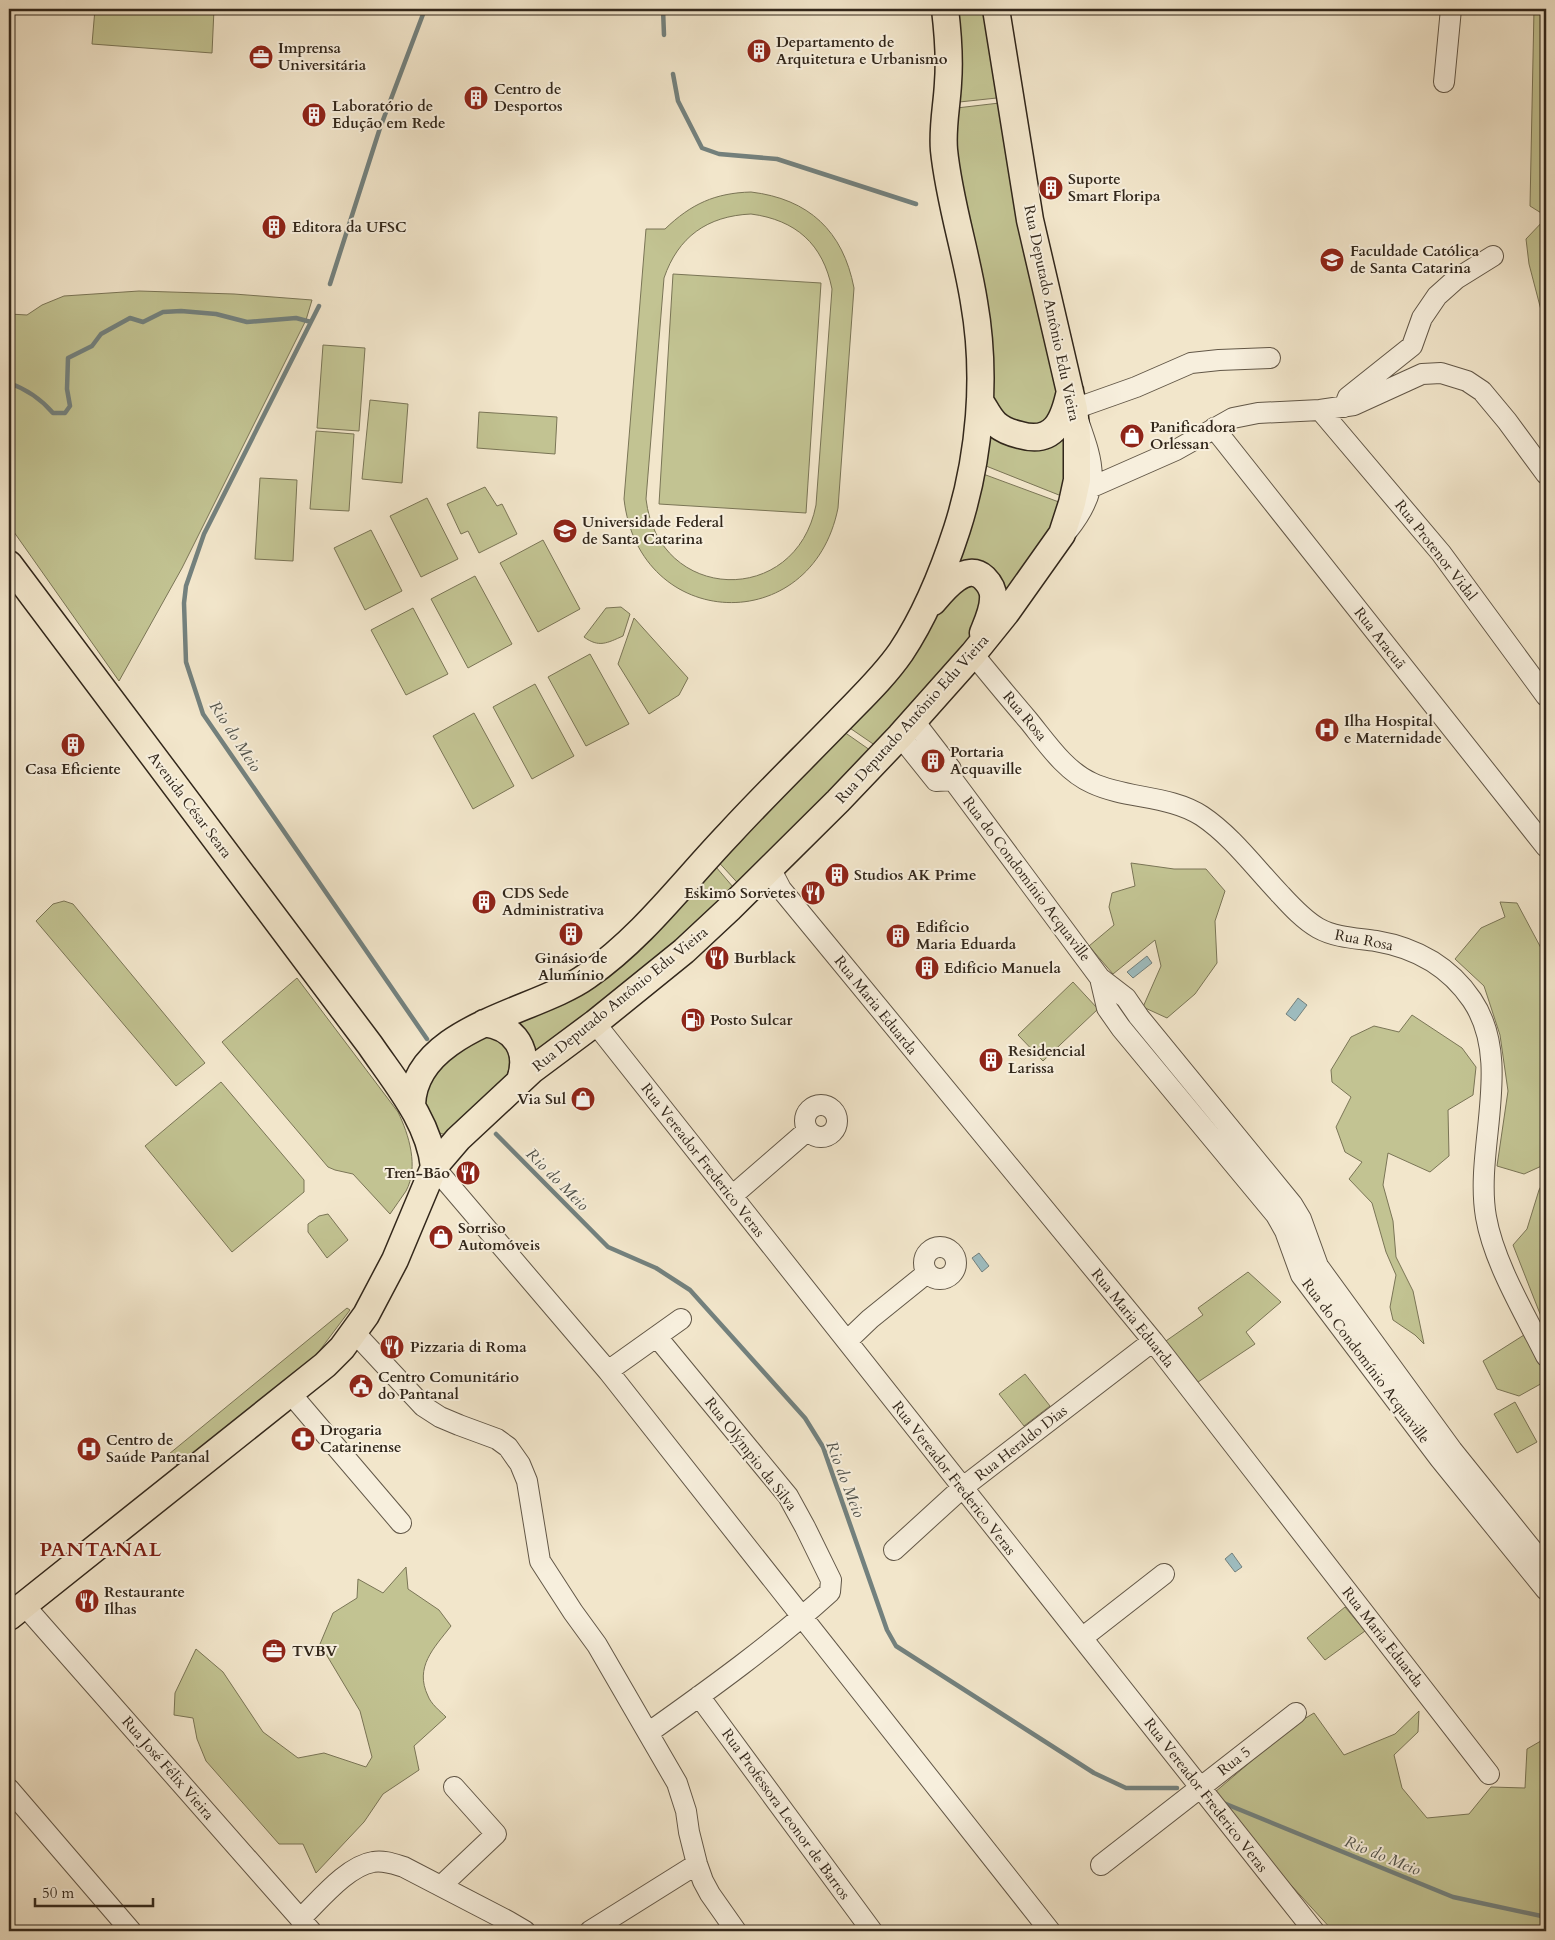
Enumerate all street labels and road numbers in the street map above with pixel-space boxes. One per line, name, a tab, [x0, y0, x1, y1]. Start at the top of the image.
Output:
street label: Rua Deputado Antônio Edu Vieira	[1019, 203, 1085, 423]
street label: Rua Protenor Vidal	[1390, 495, 1482, 605]
street label: Rua Aracuã	[1350, 603, 1411, 673]
street label: Rua Deputado Antônio Edu Vieira	[831, 630, 993, 808]
street label: Rua Rosa	[998, 687, 1052, 745]
street label: Avenida César Seara	[143, 748, 237, 863]
street label: Rua do Condomínio Acquaville	[958, 792, 1096, 966]
street label: Rua Deputado Antônio Edu Vieira	[528, 922, 712, 1076]
street label: Rua Rosa	[1333, 925, 1395, 956]
street label: Rua Maria Eduarda	[830, 951, 922, 1059]
street label: Rua Vereador Frederico Veras	[636, 1079, 770, 1241]
street label: Rua Maria Eduarda	[1087, 1264, 1179, 1372]
street label: Rua do Condomínio Acquaville	[1297, 1274, 1435, 1448]
street label: Rua Olýmpio da Silva	[700, 1393, 802, 1515]
street label: Rua Vereador Frederico Veras	[887, 1397, 1021, 1559]
street label: Rua Heraldo Dias	[971, 1401, 1071, 1485]
street label: Rua Maria Eduarda	[1338, 1583, 1429, 1692]
street label: Rua José Félix Vieira	[117, 1712, 219, 1824]
street label: Rua Vereador Frederico Veras	[1139, 1714, 1273, 1876]
street label: Rua Professora Leonor de Barros	[717, 1724, 855, 1904]
street label: Rua 5	[1213, 1742, 1255, 1780]

